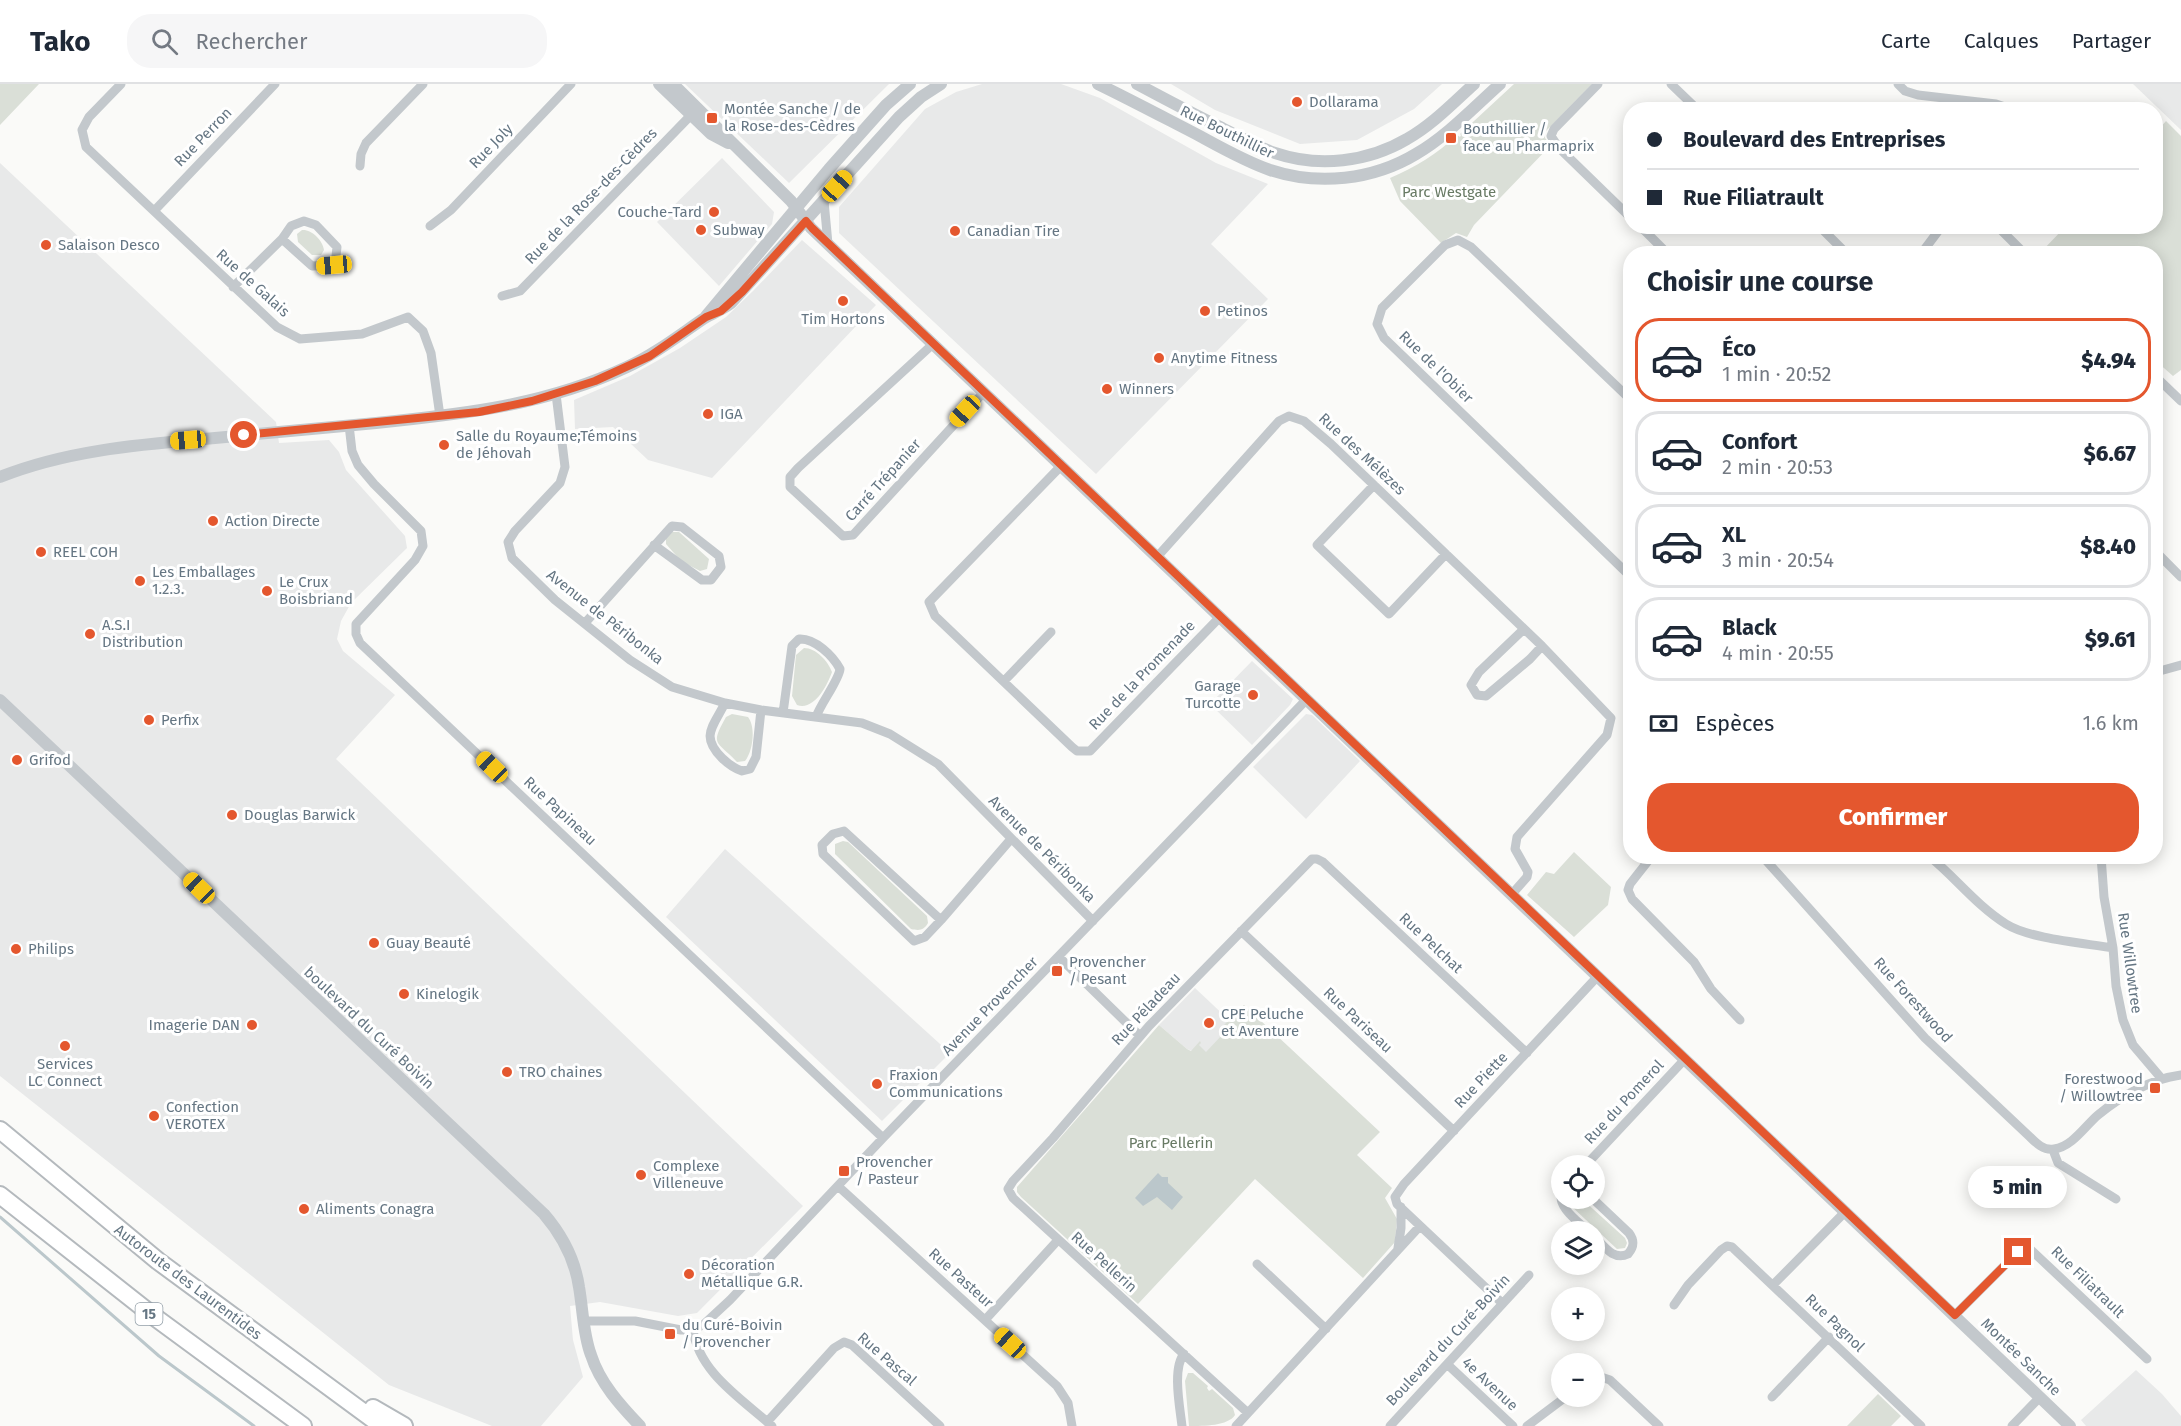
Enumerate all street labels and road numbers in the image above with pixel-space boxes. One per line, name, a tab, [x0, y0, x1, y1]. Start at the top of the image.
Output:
street label: Rue Bouthillier	[1177, 102, 1277, 163]
street label: Rue Perron	[170, 104, 236, 170]
street label: Rue Joly	[465, 120, 517, 172]
street label: Rue de la Rose-des-Cèdres	[521, 124, 661, 268]
street label: Rue de Galais	[213, 245, 293, 321]
street label: Rue de l'Obier	[1395, 327, 1477, 407]
street label: Rue des Mélèzes	[1315, 409, 1409, 499]
street label: Carré Trépanier	[841, 435, 925, 525]
street label: Avenue de Péribonka	[543, 566, 667, 668]
street label: Rue de la Promenade	[1085, 617, 1199, 733]
street label: Rue Papineau	[520, 773, 600, 849]
street label: Avenue de Péribonka	[985, 792, 1099, 906]
street label: Rue Pelchat	[1396, 909, 1467, 977]
street label: Rue Willowtree	[2114, 911, 2146, 1015]
street label: Avenue Provencher	[938, 953, 1042, 1059]
street label: Rue Forestwood	[1870, 954, 1956, 1046]
street label: boulevard du Curé Boivin	[300, 963, 438, 1093]
street label: Rue Péladeau	[1108, 969, 1184, 1049]
street label: Rue Pariseau	[1320, 983, 1396, 1057]
street label: Rue Piette	[1451, 1048, 1511, 1112]
street label: Rue du Pomerol	[1581, 1056, 1668, 1148]
street label: Autoroute des Laurentides	[111, 1221, 265, 1343]
street label: Rue Pellerin	[1067, 1228, 1141, 1296]
street label: Rue Filiatrault	[2048, 1242, 2129, 1322]
street label: Rue Pasteur	[925, 1244, 997, 1312]
street label: Boulevard du Curé-Boivin	[1382, 1271, 1514, 1409]
street label: Rue Pagnol	[1802, 1290, 1869, 1356]
road number: 15	[136, 1303, 162, 1325]
street label: Montée Sanche	[1977, 1314, 2065, 1400]
street label: Rue Pascal	[854, 1328, 921, 1390]
street label: 4e Avenue	[1458, 1354, 1522, 1414]

